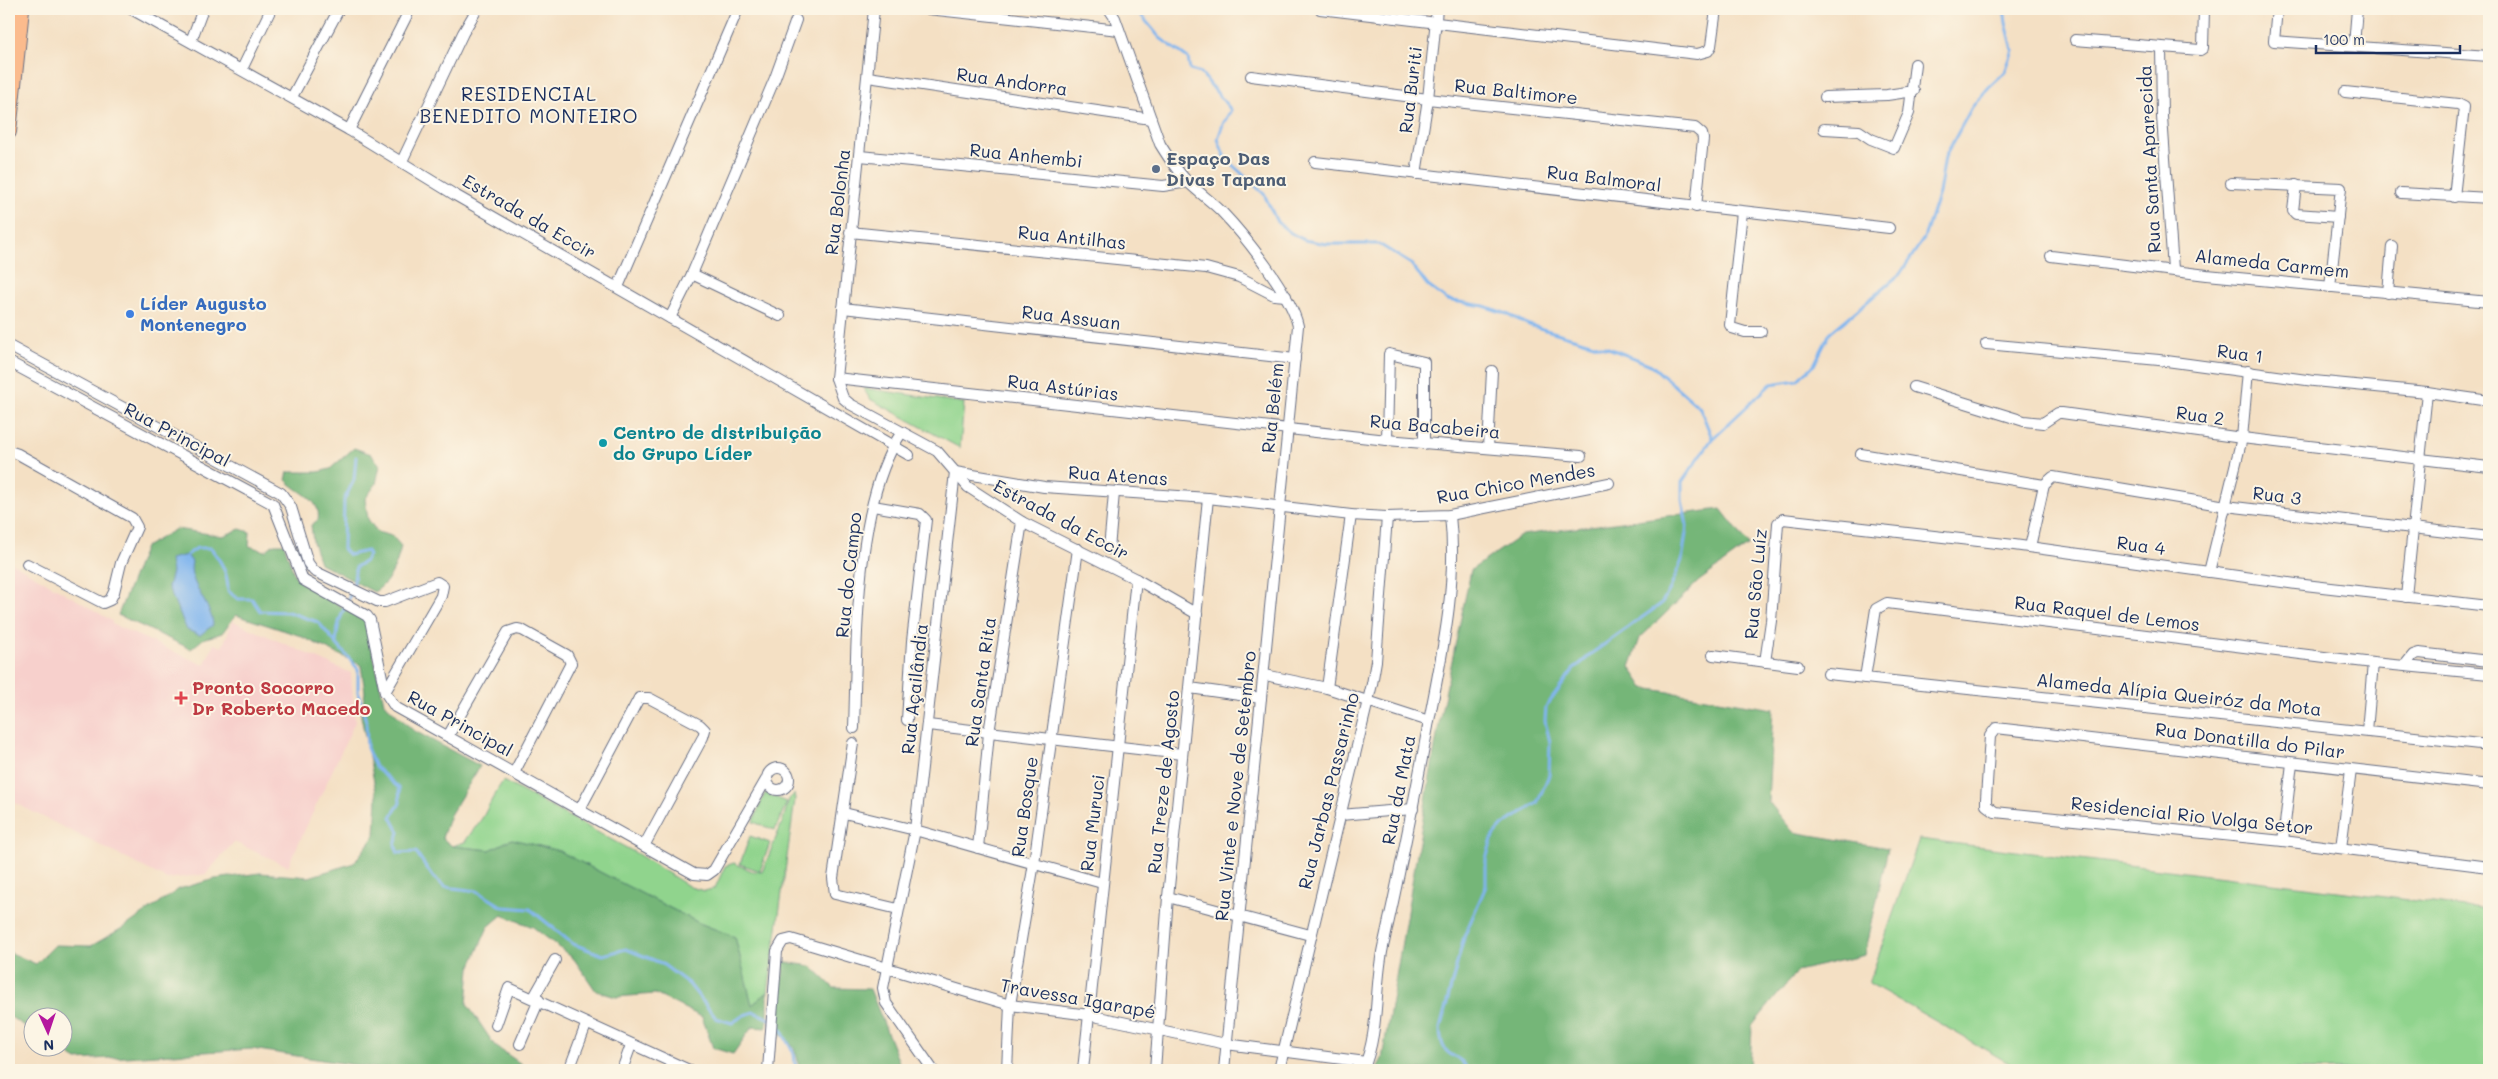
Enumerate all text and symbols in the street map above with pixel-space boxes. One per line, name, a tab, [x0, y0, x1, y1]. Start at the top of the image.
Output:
scale bar	[2316, 22, 2459, 54]
text: 100 m	[2323, 29, 2365, 49]
street label: Rua Buriti	[1393, 45, 1427, 135]
street label: Rua Andorra	[955, 61, 1069, 101]
street label: Rua Santa Aparecida	[2132, 64, 2166, 254]
street label: Rua Baltimore	[1453, 73, 1579, 109]
district label: RESIDENCIAL BENEDITO MONTEIRO	[420, 81, 638, 128]
street label: Rua Anhembi	[968, 137, 1084, 173]
place label: Espaço Das Divas Tapana	[1166, 146, 1287, 191]
street label: Rua Bolonha	[819, 147, 855, 256]
street label: Rua Balmoral	[1546, 159, 1663, 197]
marker: Espaço Das Divas Tapana	[1150, 163, 1162, 175]
street label: Estrada da Eccir	[459, 168, 600, 264]
street label: Rua Antilhas	[1017, 219, 1127, 255]
street label: Alameda Carmem	[2194, 243, 2350, 283]
place label: Líder Augusto Montenegro	[140, 291, 267, 336]
street label: Rua Assuan	[1020, 299, 1122, 335]
marker: Líder Augusto Montenegro	[124, 308, 136, 320]
street label: Rua 1	[2215, 338, 2265, 368]
street label: Rua Belém	[1255, 362, 1289, 454]
street label: Rua Astúrias	[1006, 368, 1120, 406]
street label: Rua Principal	[120, 396, 235, 472]
street label: Rua 2	[2175, 400, 2226, 430]
street label: Rua Bacabeira	[1369, 408, 1501, 444]
place label: Centro de distribuição do Grupo Líder	[613, 420, 821, 465]
marker: Centro de distribuição do Grupo Líder	[597, 437, 609, 449]
street label: Rua Chico Mendes	[1435, 457, 1597, 509]
street label: Rua Atenas	[1067, 460, 1169, 490]
street label: Estrada da Eccir	[990, 473, 1133, 565]
street label: Rua 3	[2251, 480, 2303, 510]
street label: Rua do Campo	[829, 510, 867, 639]
street label: Rua São Luíz	[1738, 528, 1772, 640]
street label: Rua 4	[2115, 530, 2167, 560]
street label: Rua Raquel de Lemos	[2013, 590, 2201, 636]
street label: Rua Santa Rita	[959, 615, 1001, 748]
street label: Rua Açailândia	[895, 622, 933, 755]
street label: Rua Vinte e Nove de Setembro	[1209, 649, 1261, 922]
street label: Alameda Alípia Queiróz da Mota	[2035, 667, 2323, 721]
place label: Pronto Socorro Dr Roberto Macedo	[192, 675, 371, 720]
street label: Rua Principal	[404, 684, 517, 762]
street label: Rua Treze de Agosto	[1141, 688, 1185, 875]
street label: Rua Jarbas Passarinho	[1292, 690, 1364, 892]
marker: Pronto Socorro Dr Roberto Macedo	[174, 691, 188, 705]
street label: Rua Donatilla do Pilar	[2154, 716, 2346, 764]
street label: Rua da Mata	[1376, 733, 1420, 847]
street label: Rua Bosque	[1005, 755, 1043, 859]
street label: Rua Muruci	[1074, 773, 1110, 873]
street label: Residencial Rio Volga Setor	[2070, 790, 2315, 840]
street label: Travessa Igarapé	[999, 973, 1158, 1024]
north arrow	[22, 1006, 72, 1056]
text: N	[43, 1036, 55, 1055]

